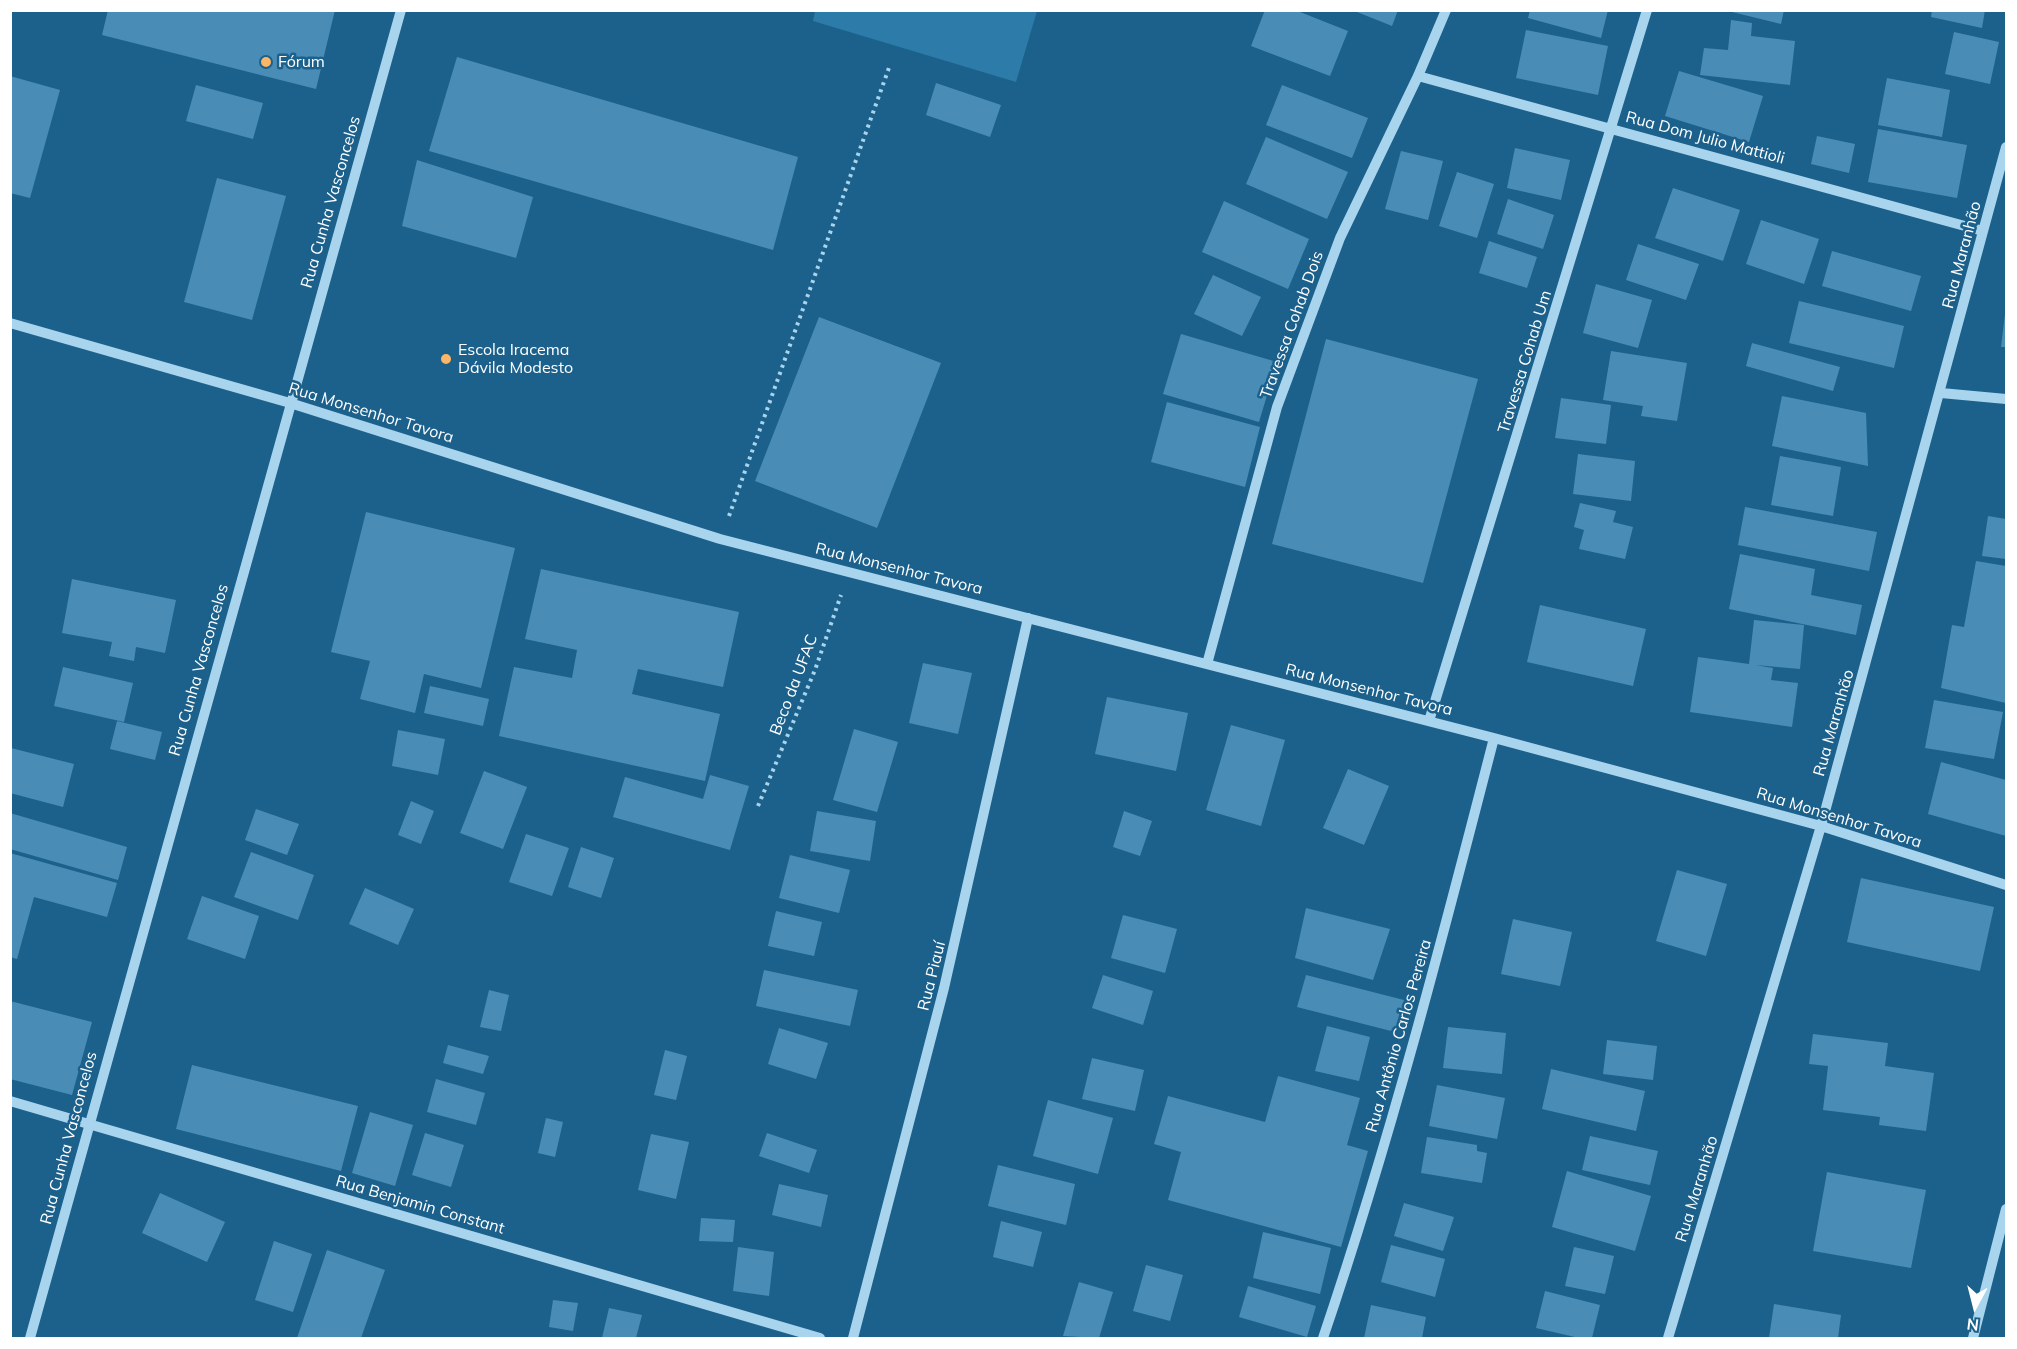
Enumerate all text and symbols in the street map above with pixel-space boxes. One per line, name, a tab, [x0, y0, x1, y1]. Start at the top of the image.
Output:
place label: Fórum	[278, 52, 325, 72]
marker: Fórum	[259, 55, 273, 69]
street label: Rua Dom Julio Mattioli	[1623, 108, 1787, 168]
street label: Rua Cunha Vasconcelos	[297, 114, 365, 290]
street label: Rua Maranhão	[1938, 199, 1986, 311]
street label: Travessa Cohab Dois	[1256, 249, 1328, 401]
street label: Travessa Cohab Um	[1494, 288, 1556, 436]
place label: Escola Iracema Dávila Modesto	[458, 340, 573, 378]
marker: Escola Iracema Dávila Modesto	[439, 352, 453, 366]
street label: Rua Monsenhor Tavora	[286, 379, 456, 447]
street label: Rua Monsenhor Tavora	[813, 539, 985, 599]
street label: Rua Cunha Vasconcelos	[165, 582, 233, 758]
street label: Beco da UFAC	[766, 632, 822, 738]
street label: Rua Monsenhor Tavora	[1283, 660, 1455, 720]
street label: Rua Maranhão	[1810, 667, 1858, 779]
street label: Rua Monsenhor Tavora	[1754, 784, 1924, 852]
street label: Rua Antônio Carlos Pereira	[1362, 937, 1436, 1135]
street label: Rua Piauí	[914, 939, 950, 1013]
street label: Rua Cunha Vasconcelos	[37, 1050, 101, 1226]
street label: Rua Maranhão	[1672, 1133, 1722, 1245]
street label: Rua Benjamin Constant	[333, 1172, 507, 1238]
north arrow	[1945, 1277, 2005, 1337]
text: N	[1966, 1314, 1980, 1336]

